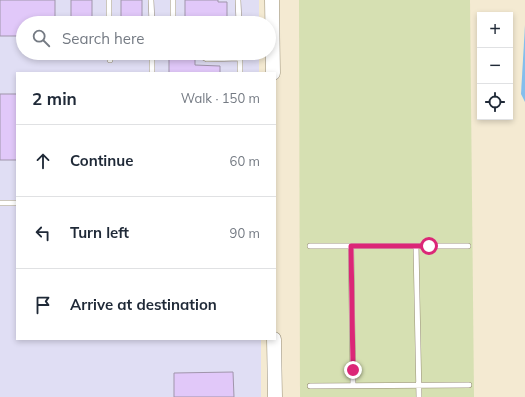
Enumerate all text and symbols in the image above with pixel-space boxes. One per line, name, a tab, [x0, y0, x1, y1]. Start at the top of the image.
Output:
map controls	[477, 12, 513, 120]
button: +	[477, 12, 513, 48]
search box	[16, 16, 276, 60]
icon: search	[30, 27, 52, 49]
text: Search here	[62, 29, 144, 48]
button: −	[477, 48, 513, 84]
button: locate	[477, 84, 513, 120]
text: 2 min	[32, 88, 77, 109]
text: Walk · 150 m	[181, 90, 260, 106]
icon: ahead	[32, 150, 54, 172]
text: Continue	[70, 151, 133, 170]
text: 60 m	[230, 153, 260, 169]
icon: left	[32, 222, 54, 244]
text: Turn left	[70, 223, 129, 242]
text: 90 m	[230, 225, 260, 241]
route start	[420, 237, 438, 255]
icon: arrive	[32, 294, 54, 316]
text: Arrive at destination	[70, 295, 217, 314]
route end	[344, 361, 362, 379]

